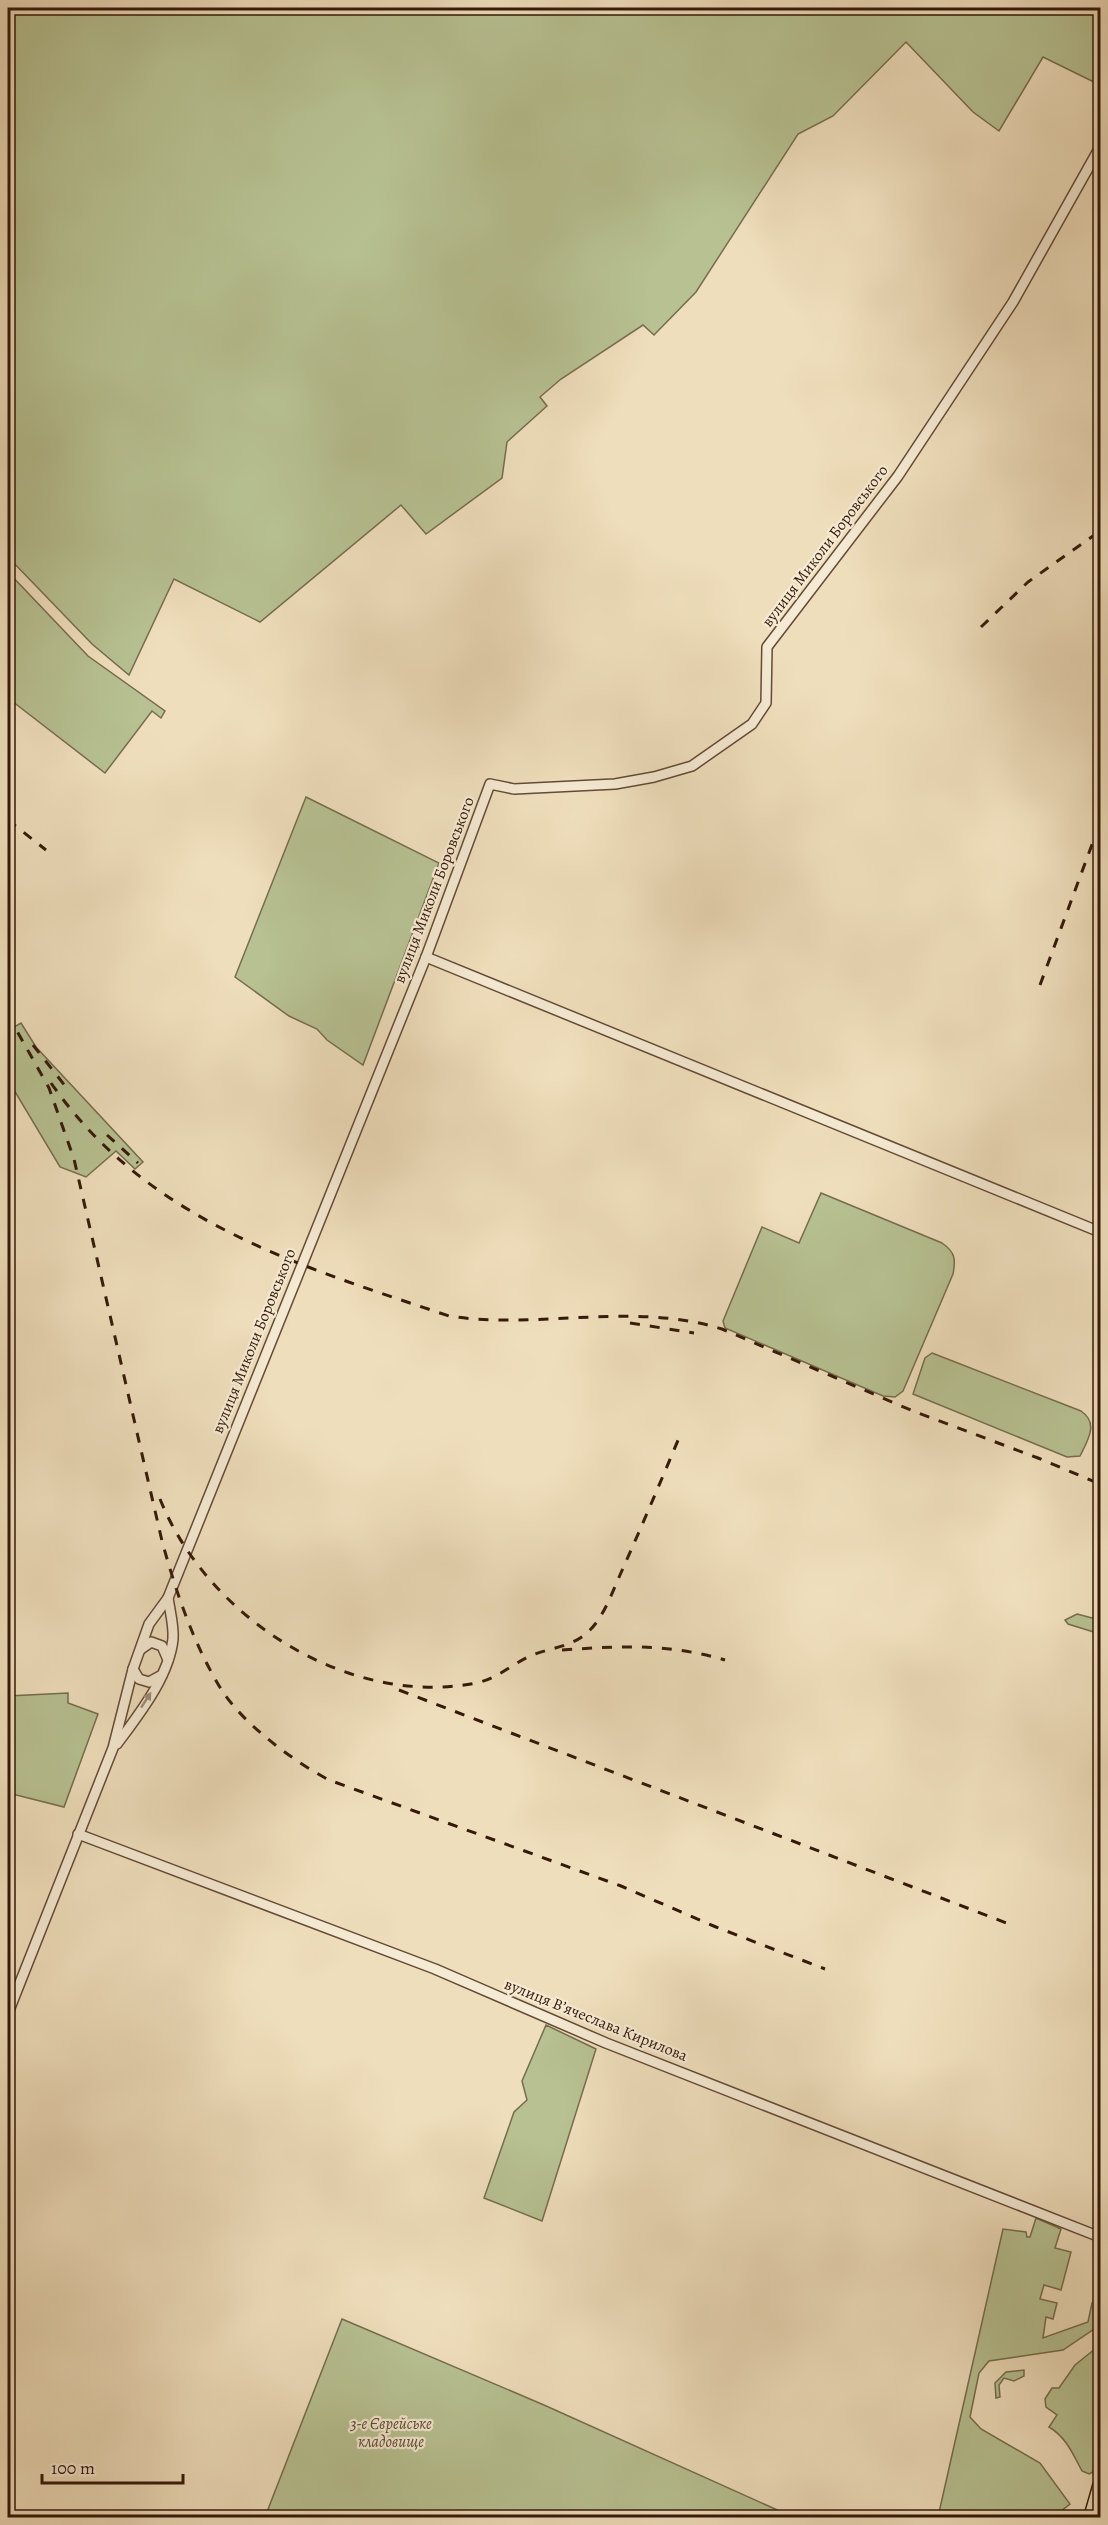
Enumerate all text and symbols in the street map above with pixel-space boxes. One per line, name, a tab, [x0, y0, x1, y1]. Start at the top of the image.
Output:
street label: вулиця Миколи Боровського	[757, 460, 893, 632]
street label: вулиця Миколи Боровського	[388, 794, 480, 986]
street label: вулиця Миколи Боровського	[207, 1245, 301, 1437]
one-way arrow	[141, 1692, 152, 1708]
street label: вулиця Вʼячеслава Кирилова	[501, 1973, 691, 2067]
park label: 3-е Єврейське кладовище	[349, 2413, 432, 2453]
scale bar	[42, 2447, 183, 2485]
text: 100 m	[51, 2456, 95, 2480]

